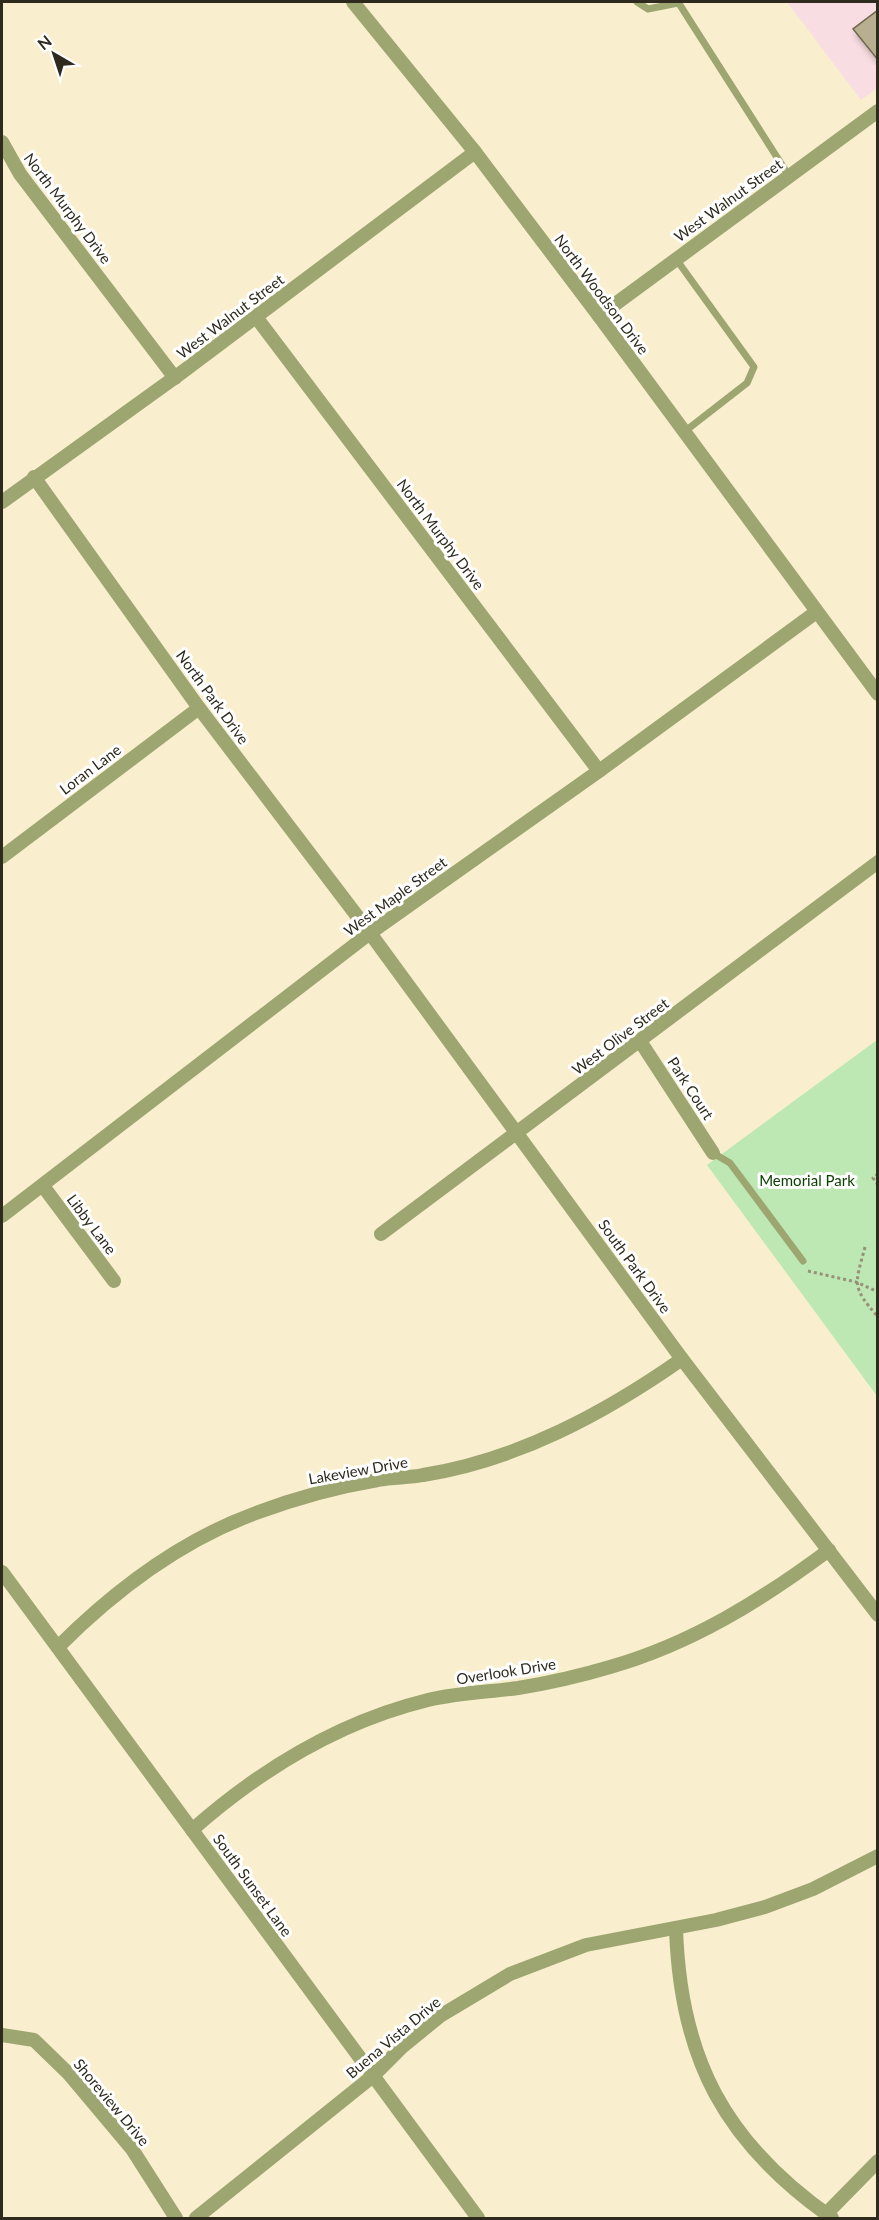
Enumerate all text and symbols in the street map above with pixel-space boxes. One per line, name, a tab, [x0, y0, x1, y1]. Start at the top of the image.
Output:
north arrow	[24, 24, 84, 84]
text: N	[33, 31, 55, 53]
street label: North Murphy Drive	[21, 149, 116, 267]
street label: West Walnut Street	[670, 154, 786, 245]
street label: North Woodson Drive	[551, 230, 653, 358]
street label: West Walnut Street	[173, 270, 288, 362]
street label: North Murphy Drive	[394, 475, 489, 593]
street label: North Park Drive	[173, 647, 253, 748]
street label: Loran Lane	[56, 740, 124, 798]
street label: West Maple Street	[340, 852, 450, 939]
street label: West Olive Street	[568, 994, 672, 1078]
street label: Park Court	[664, 1053, 718, 1123]
park label: Memorial Park	[759, 1171, 855, 1189]
street label: Libby Lane	[64, 1190, 120, 1258]
street label: South Park Drive	[595, 1216, 675, 1316]
street label: Lakeview Drive	[307, 1452, 409, 1488]
street label: Overlook Drive	[455, 1654, 557, 1688]
street label: South Sunset Lane	[210, 1830, 296, 1940]
street label: Buena Vista Drive	[342, 1992, 444, 2082]
street label: Shoreview Drive	[70, 2055, 154, 2149]

